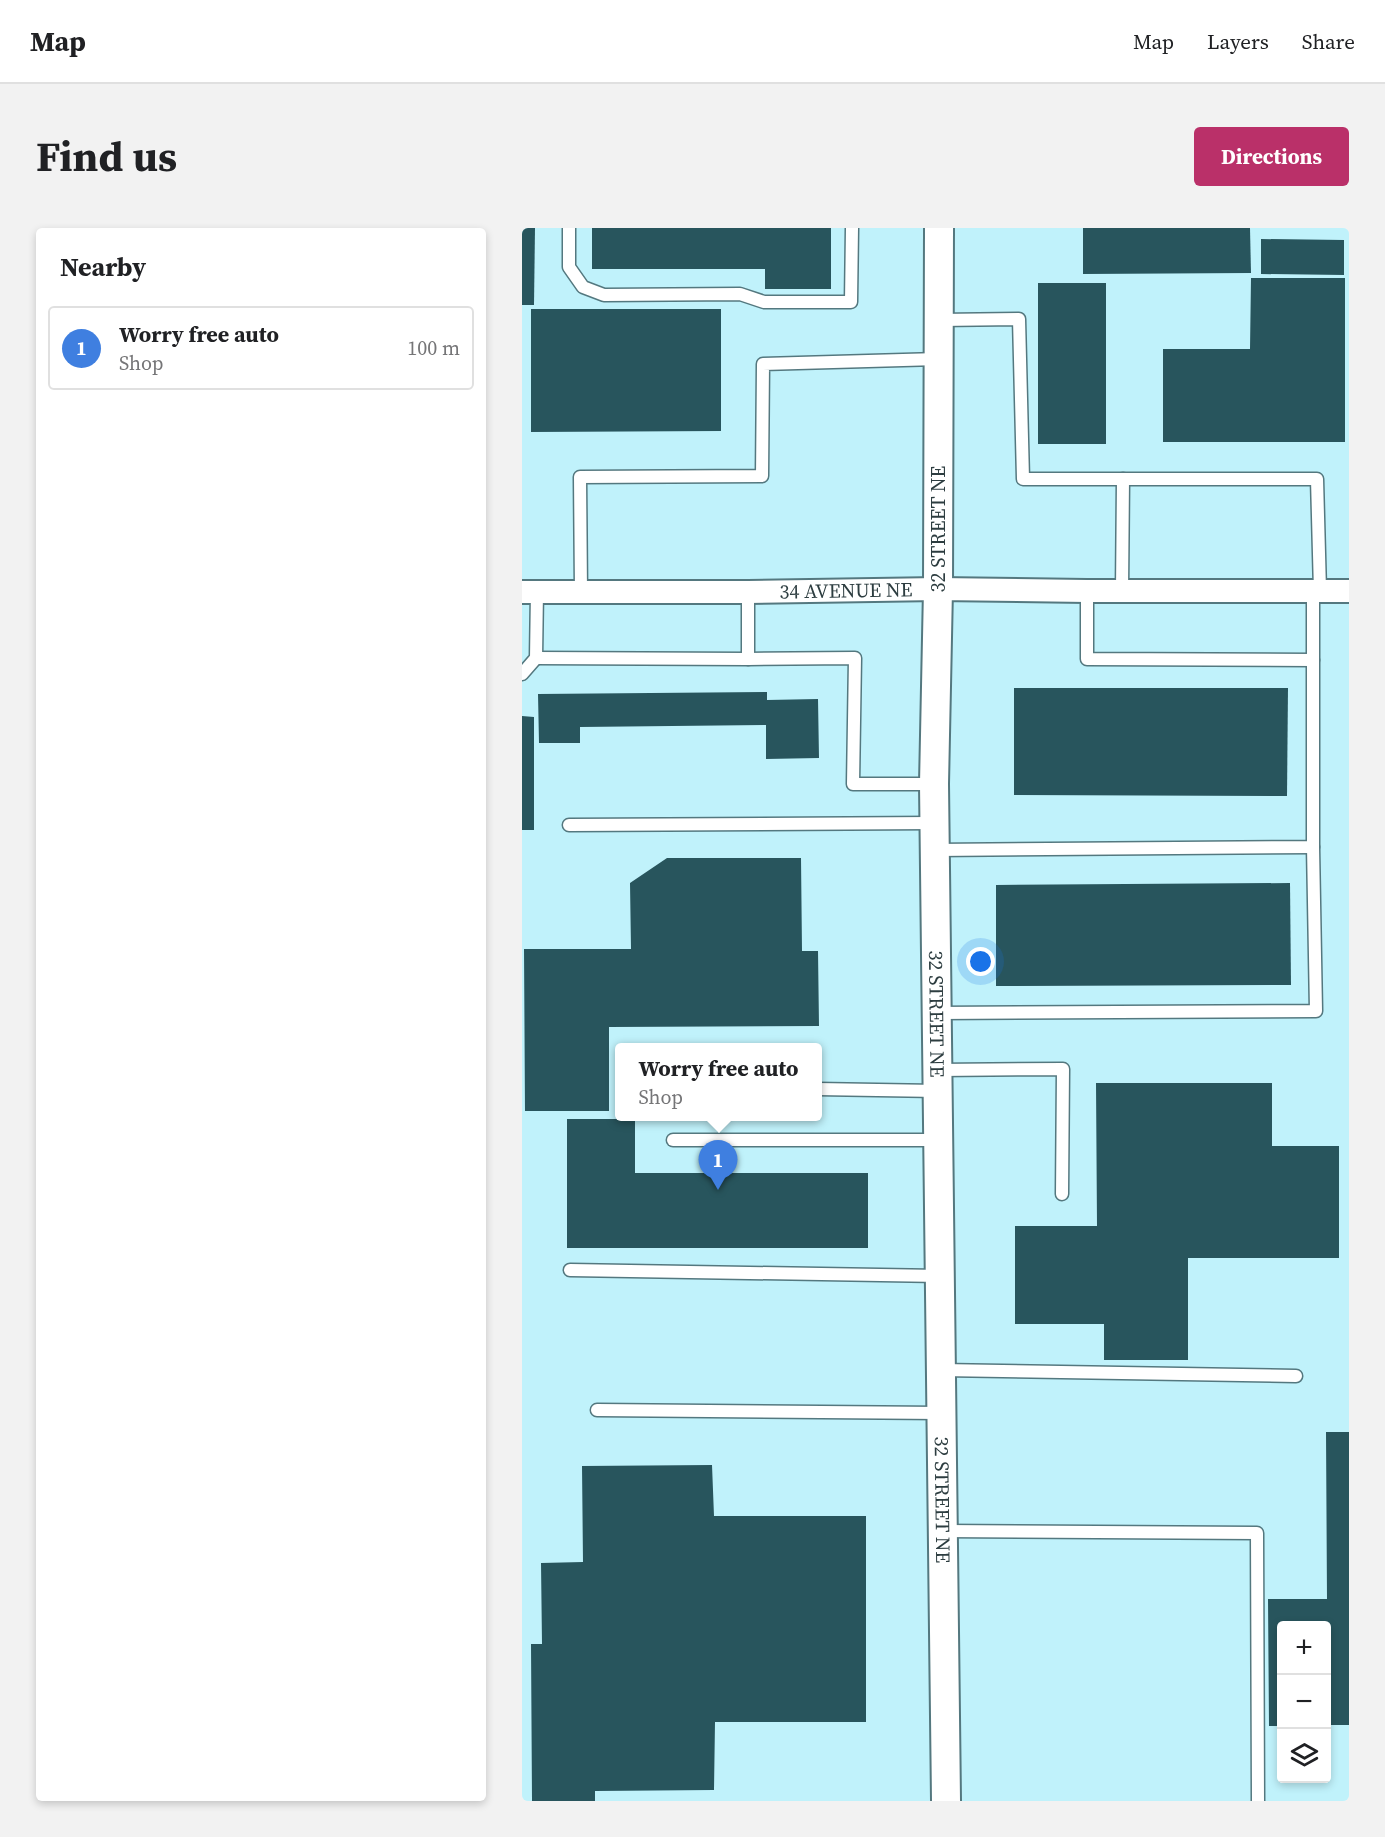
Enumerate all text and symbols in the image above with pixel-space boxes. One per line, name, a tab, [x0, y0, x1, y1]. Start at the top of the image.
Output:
text: Map	[30, 22, 86, 60]
text: Map	[1133, 27, 1174, 56]
text: Layers	[1207, 27, 1269, 56]
text: Share	[1302, 27, 1355, 56]
text: Find us	[36, 127, 177, 185]
button: Directions	[1194, 127, 1349, 186]
text: Nearby	[60, 249, 146, 285]
text: Worry free auto	[119, 319, 279, 349]
text: 1	[76, 334, 87, 362]
text: 100 m	[407, 334, 460, 362]
text: Shop	[119, 349, 164, 377]
street label: 32 STREET NE	[924, 466, 952, 592]
street label: 34 AVENUE NE	[779, 575, 913, 606]
your location	[966, 947, 995, 976]
street label: 32 STREET NE	[922, 950, 951, 1078]
popup	[615, 1043, 822, 1121]
text: Worry free auto	[639, 1053, 798, 1083]
text: Shop	[639, 1083, 683, 1111]
pin: 1	[698, 1140, 738, 1190]
street label: 32 STREET NE	[928, 1436, 957, 1564]
map controls	[1277, 1621, 1331, 1783]
button: +	[1277, 1621, 1331, 1675]
button: −	[1277, 1675, 1331, 1729]
button: layers	[1277, 1729, 1331, 1783]

